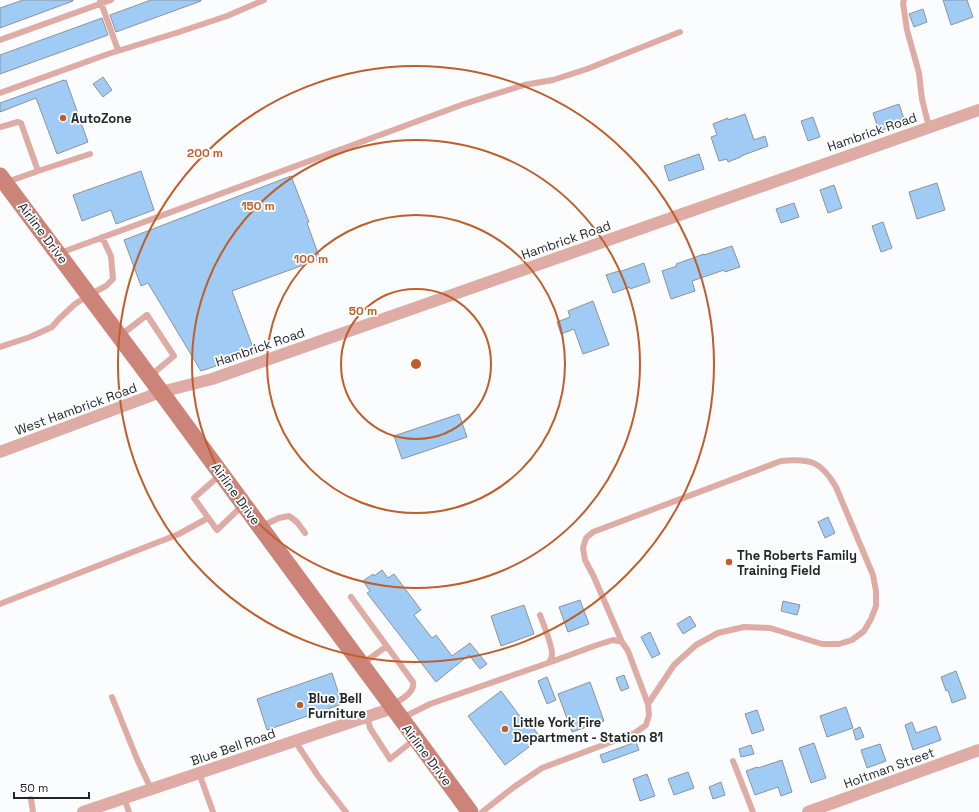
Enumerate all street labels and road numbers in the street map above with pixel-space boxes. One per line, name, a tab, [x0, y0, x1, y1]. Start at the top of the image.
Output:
street label: Hambrick Road	[825, 109, 919, 155]
street label: Airline Drive	[14, 199, 72, 267]
street label: Hambrick Road	[519, 217, 613, 263]
street label: Hambrick Road	[213, 324, 307, 370]
street label: West Hambrick Road	[13, 379, 139, 439]
street label: Airline Drive	[208, 460, 264, 528]
street label: Airline Drive	[398, 721, 456, 789]
street label: Blue Bell Road	[188, 725, 278, 769]
street label: Holtman Street	[841, 744, 937, 792]

